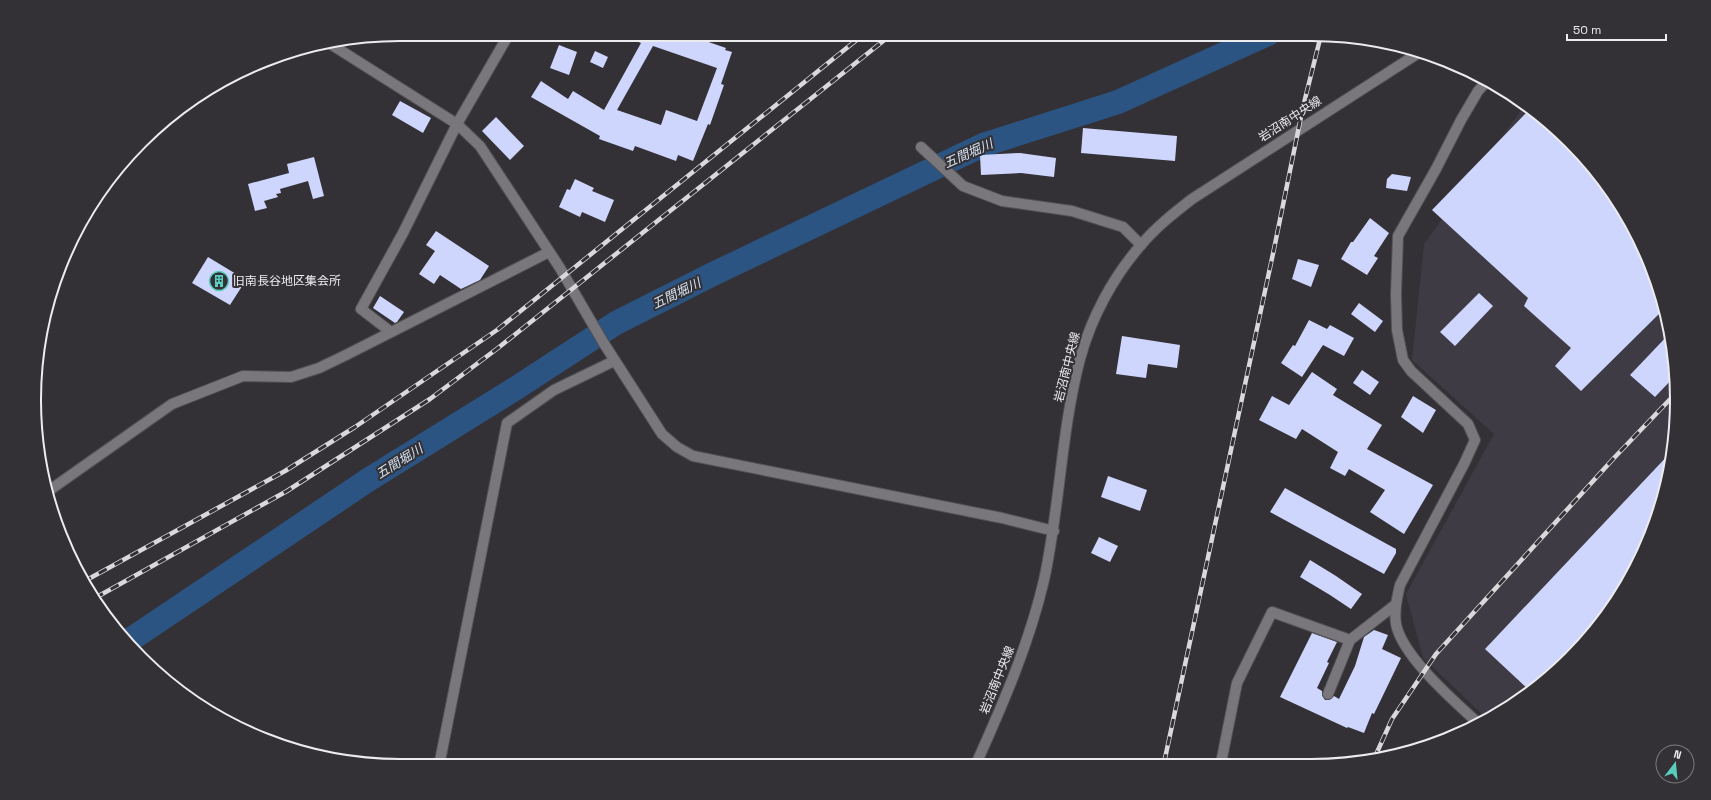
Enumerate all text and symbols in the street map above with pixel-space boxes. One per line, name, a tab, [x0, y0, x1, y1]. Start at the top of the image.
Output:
scale bar	[1567, 16, 1666, 42]
text: 50 m	[1573, 22, 1601, 38]
street label: 岩沼南中央線	[1255, 93, 1325, 145]
water label: 五間堀川	[941, 134, 997, 172]
building icon: 旧南長谷地区集会所	[208, 270, 230, 292]
place label: 旧南長谷地区集会所	[233, 273, 341, 289]
water label: 五間堀川	[649, 274, 705, 312]
street label: 岩沼南中央線	[1051, 330, 1083, 404]
water label: 五間堀川	[373, 439, 428, 482]
street label: 岩沼南中央線	[976, 644, 1018, 716]
north arrow	[1655, 744, 1695, 784]
text: N	[1672, 747, 1683, 762]

